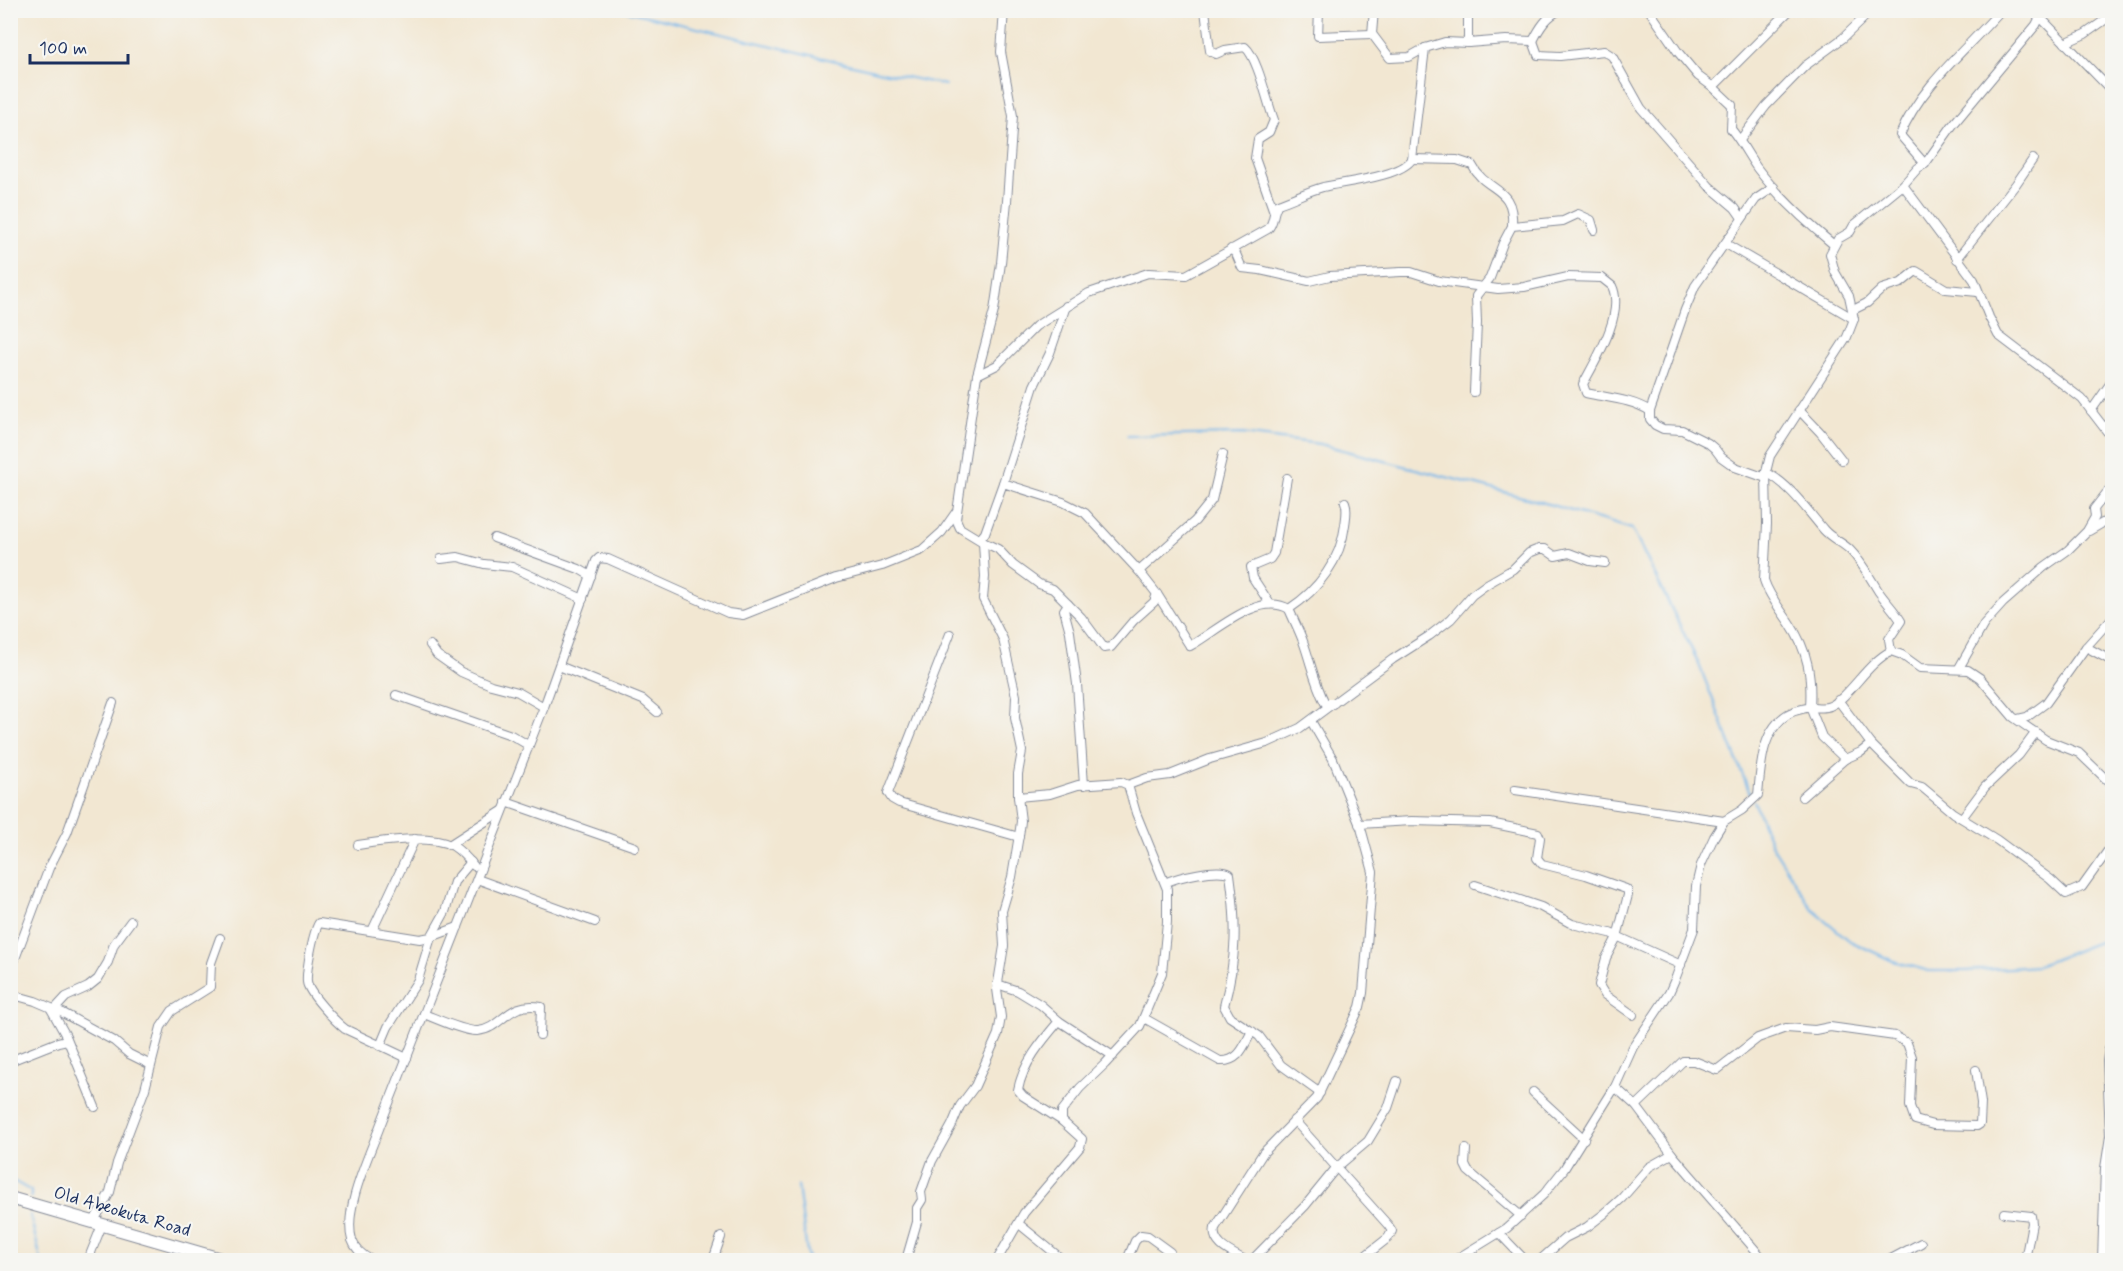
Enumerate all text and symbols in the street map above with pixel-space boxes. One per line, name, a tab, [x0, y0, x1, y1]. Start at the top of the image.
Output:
scale bar	[30, 27, 128, 65]
text: 100 m	[39, 37, 87, 61]
street label: Old Abeokuta Road	[51, 1181, 193, 1243]

